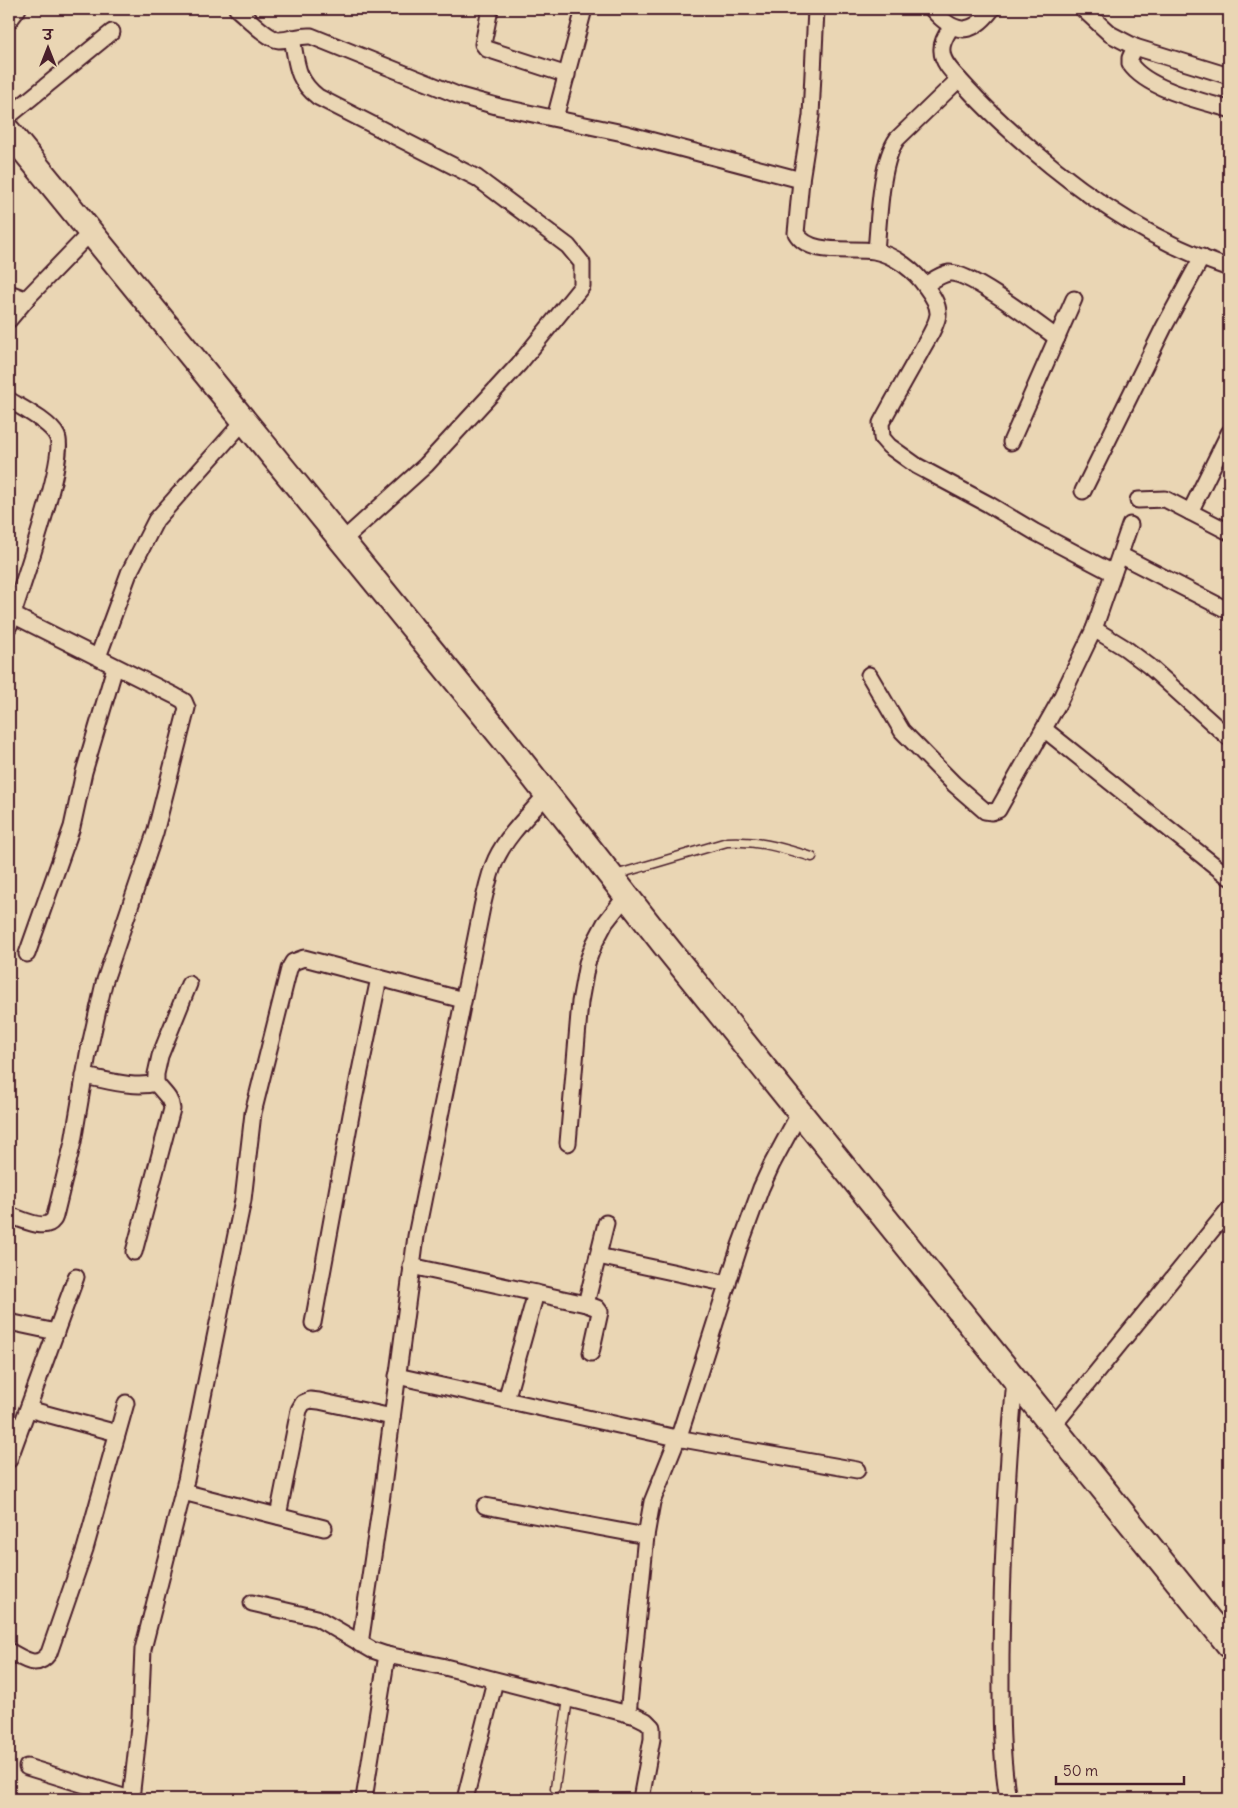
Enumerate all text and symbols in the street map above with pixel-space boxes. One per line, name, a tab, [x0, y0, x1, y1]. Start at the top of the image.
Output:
north arrow	[22, 22, 72, 72]
text: उ	[41, 26, 54, 44]
scale bar	[1056, 1753, 1183, 1785]
text: 50 m	[1063, 1761, 1098, 1780]

